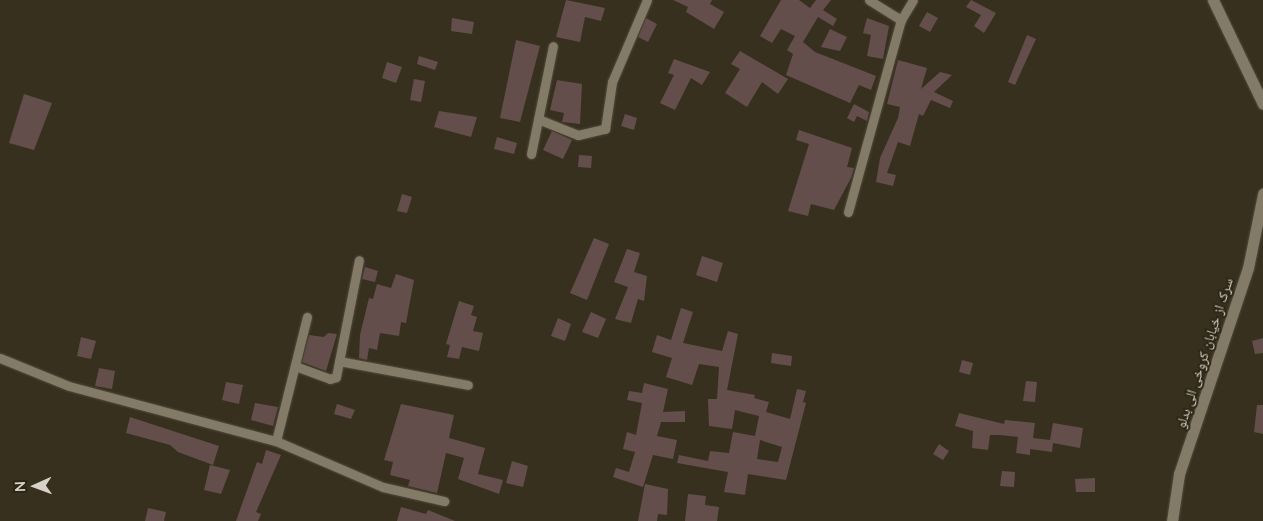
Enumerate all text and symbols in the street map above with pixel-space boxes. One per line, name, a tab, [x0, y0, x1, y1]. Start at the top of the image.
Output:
street label: سرک از خیابان کروخی الی بدلو	[1172, 276, 1236, 430]
north arrow	[10, 461, 60, 511]
text: N	[11, 481, 28, 492]

